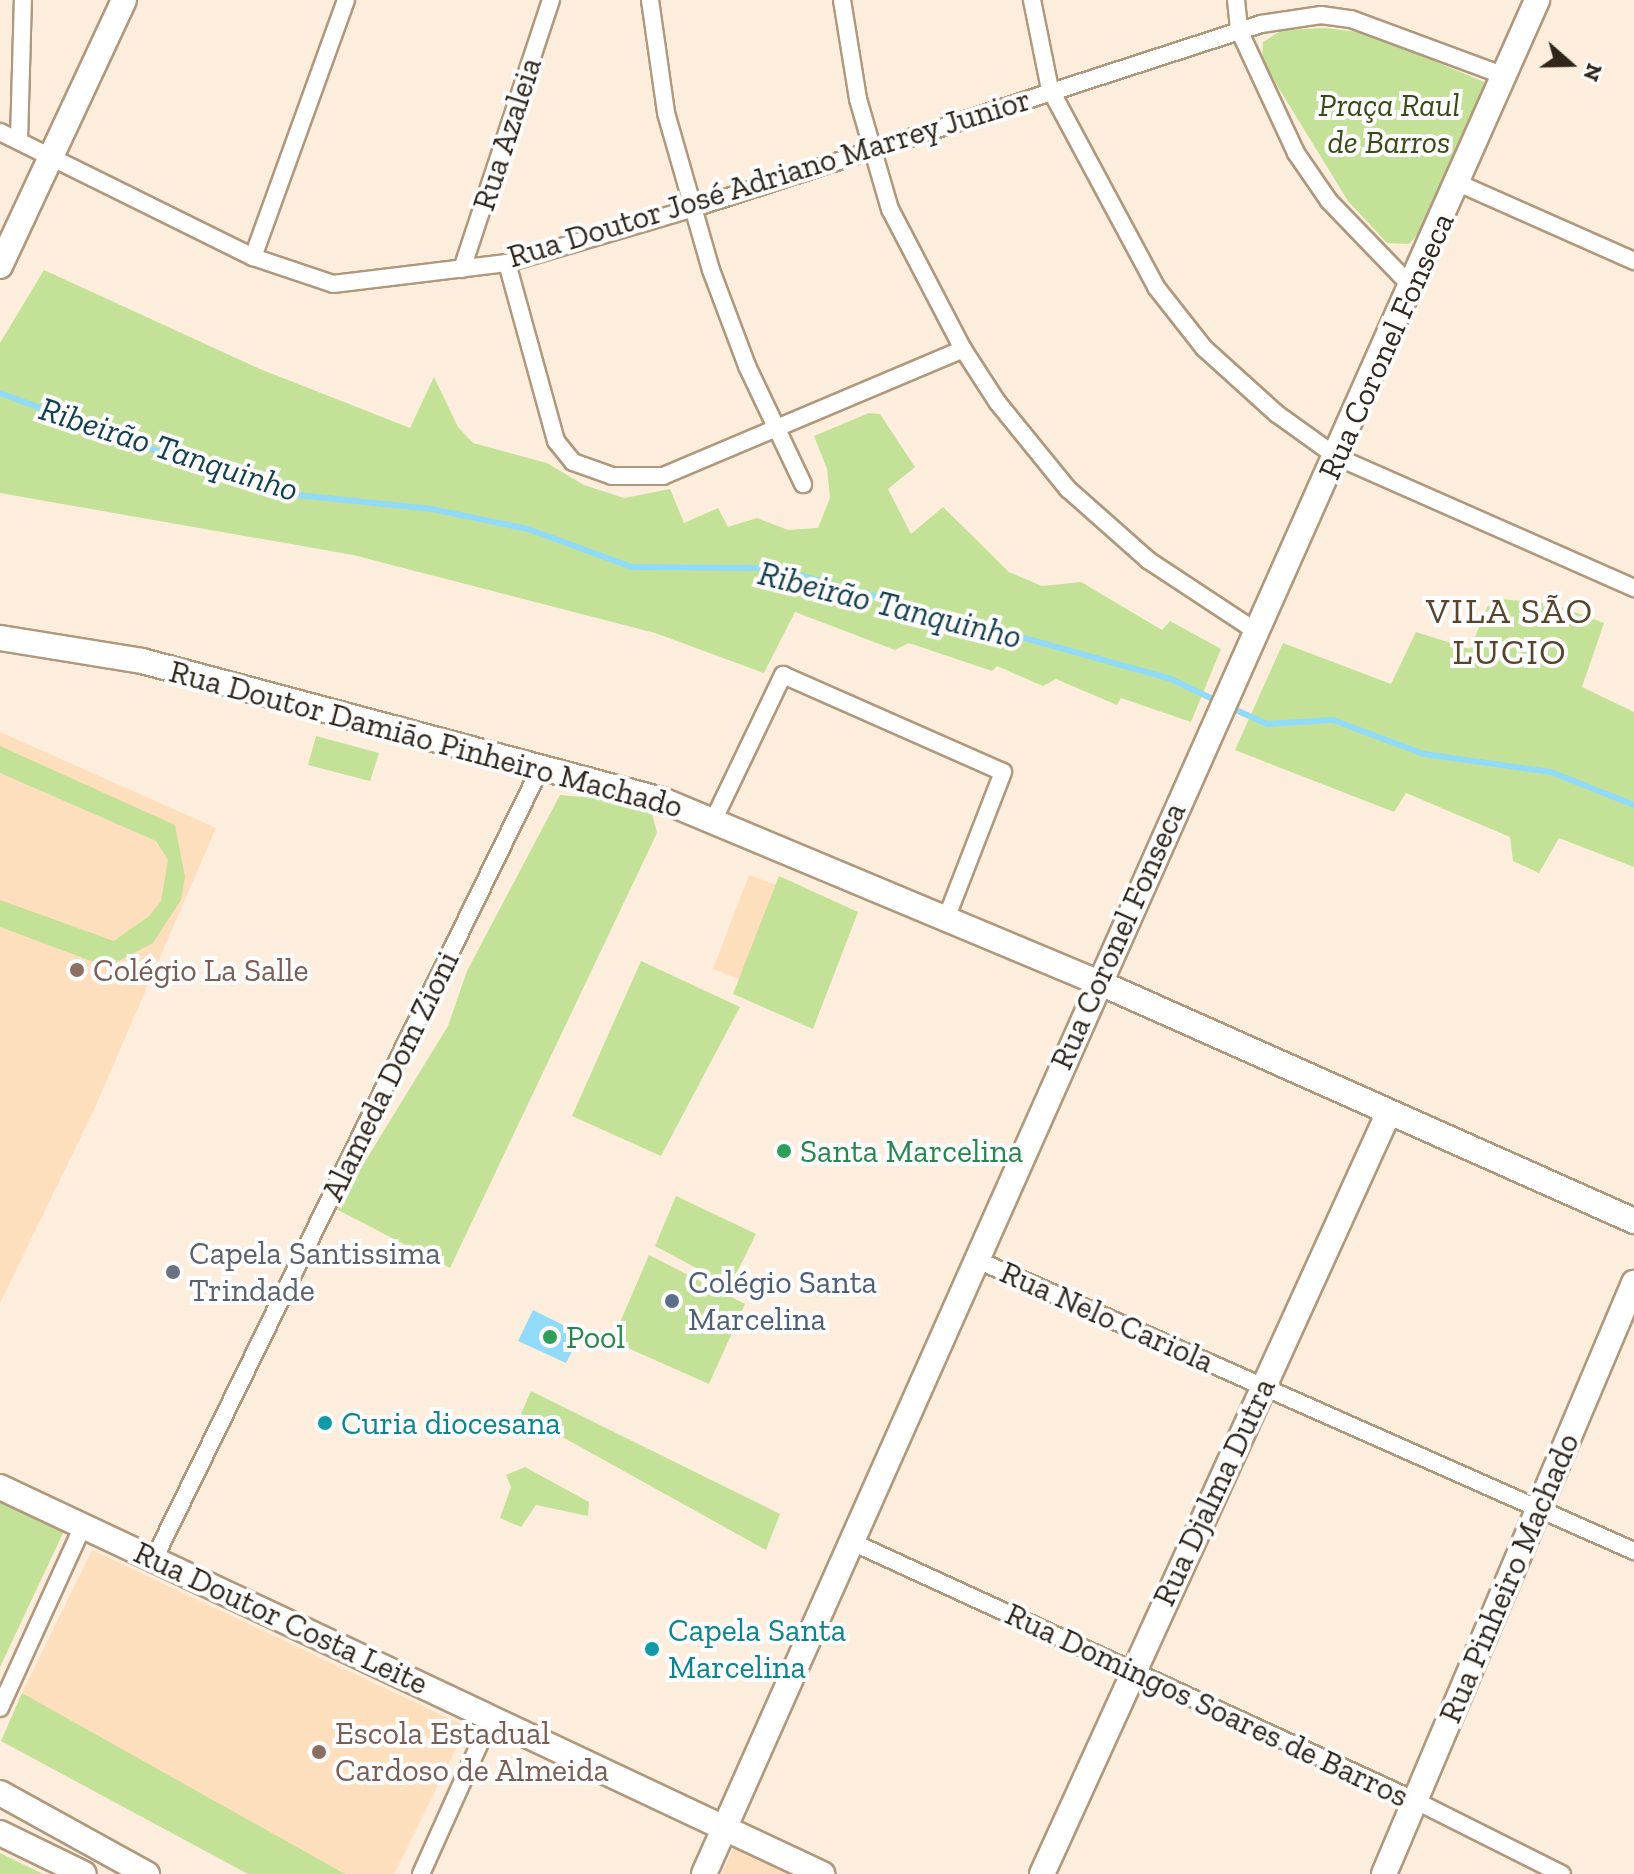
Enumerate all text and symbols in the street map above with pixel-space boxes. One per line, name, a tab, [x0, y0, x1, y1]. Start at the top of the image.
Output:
north arrow	[1530, 24, 1610, 104]
street label: Rua Azaleia	[464, 52, 550, 216]
text: N	[1577, 60, 1609, 85]
street label: Rua Doutor José Adriano Marrey Junior	[501, 80, 1037, 276]
park label: Praça Raul de Barros	[1318, 87, 1460, 162]
street label: Rua Coronel Fonseca	[1310, 207, 1462, 485]
water label: Ribeirão Tanquinho	[34, 388, 304, 510]
water label: Ribeirão Tanquinho	[754, 552, 1026, 658]
district label: VILA SÃO LUCIO	[1425, 588, 1595, 673]
street label: Rua Doutor Damião Pinheiro Machado	[165, 652, 687, 826]
street label: Rua Coronel Fonseca	[1042, 797, 1194, 1075]
street label: Alameda Dom Zioni	[313, 945, 467, 1207]
place label: Colégio La Salle	[93, 951, 309, 989]
marker: Colégio La Salle	[68, 961, 86, 979]
place label: Santa Marcelina	[800, 1132, 1023, 1170]
marker: Santa Marcelina	[775, 1142, 793, 1160]
place label: Capela Santissima Trindade	[189, 1235, 441, 1310]
street label: Rua Nelo Cariola	[994, 1253, 1220, 1381]
marker: Capela Santissima Trindade	[164, 1263, 182, 1281]
place label: Colégio Santa Marcelina	[688, 1264, 877, 1339]
marker: Colégio Santa Marcelina	[663, 1292, 681, 1310]
place label: Pool	[566, 1318, 625, 1356]
marker: Pool	[541, 1328, 559, 1346]
street label: Rua Djalma Dutra	[1144, 1372, 1284, 1612]
place label: Curia diocesana	[341, 1404, 561, 1442]
marker: Curia diocesana	[316, 1414, 334, 1432]
street label: Rua Pinheiro Machado	[1431, 1428, 1587, 1728]
street label: Rua Doutor Costa Leite	[128, 1533, 434, 1703]
street label: Rua Domingos Soares de Barros	[999, 1595, 1415, 1815]
place label: Capela Santa Marcelina	[668, 1612, 846, 1687]
marker: Capela Santa Marcelina	[643, 1640, 661, 1658]
place label: Escola Estadual Cardoso de Almeida	[335, 1715, 610, 1790]
marker: Escola Estadual Cardoso de Almeida	[310, 1743, 328, 1761]

